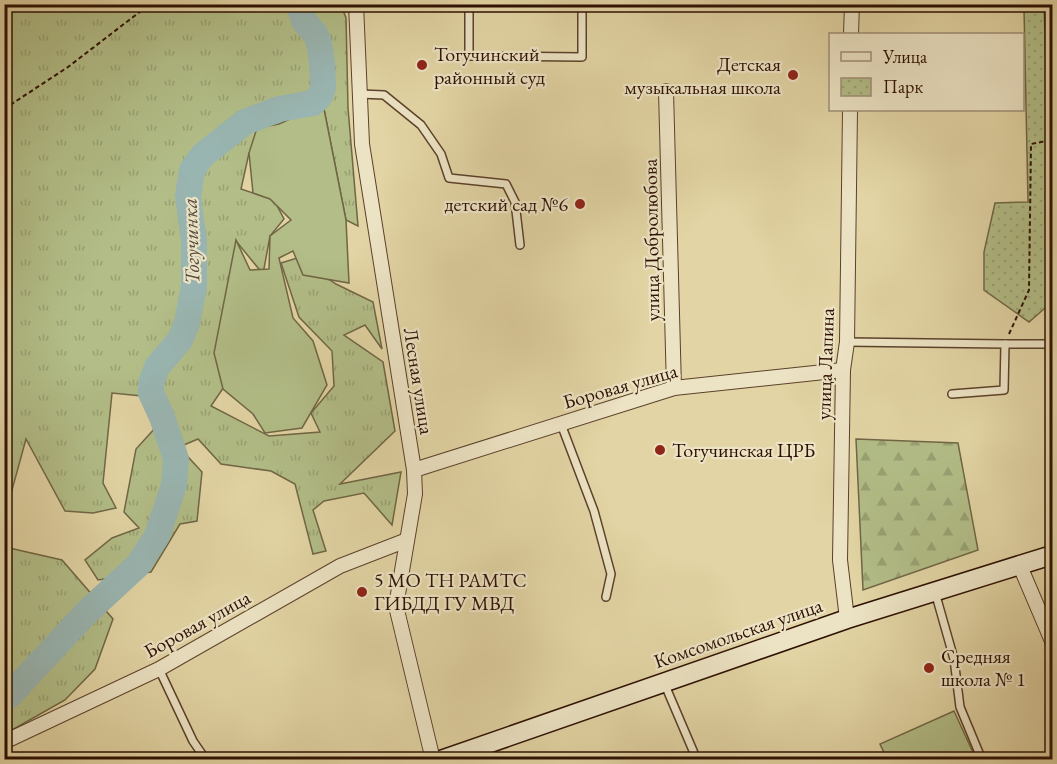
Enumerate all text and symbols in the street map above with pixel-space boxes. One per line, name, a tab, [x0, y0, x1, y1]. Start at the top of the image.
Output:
legend	[829, 33, 1024, 111]
place label: Тогучинский районный суд	[434, 41, 545, 90]
text: Улица	[882, 45, 928, 68]
place label: Детская музыкальная школа	[624, 51, 781, 100]
marker: Тогучинский районный суд	[415, 58, 429, 72]
marker: Детская музыкальная школа	[786, 68, 800, 82]
text: Парк	[883, 75, 923, 98]
street label: улица Добролюбова	[637, 158, 665, 321]
place label: детский сад №6	[445, 191, 568, 217]
water label: Тогучинка	[176, 197, 205, 285]
marker: детский сад №6	[573, 197, 587, 211]
street label: улица Лапина	[810, 308, 840, 420]
street label: Лесная улица	[398, 326, 440, 436]
street label: Боровая улица	[560, 357, 680, 415]
place label: Тогучинская ЦРБ	[672, 437, 816, 463]
marker: Тогучинская ЦРБ	[653, 443, 667, 457]
place label: 5 МО ТН РАМТС ГИБДД ГУ МВД	[374, 567, 527, 616]
street label: Боровая улица	[139, 584, 255, 664]
marker: 5 МО ТН РАМТС ГИБДД ГУ МВД	[355, 585, 369, 599]
street label: Комсомольская улица	[650, 592, 826, 674]
place label: Средняя школа № 1	[941, 643, 1026, 692]
marker: Средняя школа № 1	[922, 661, 936, 675]

